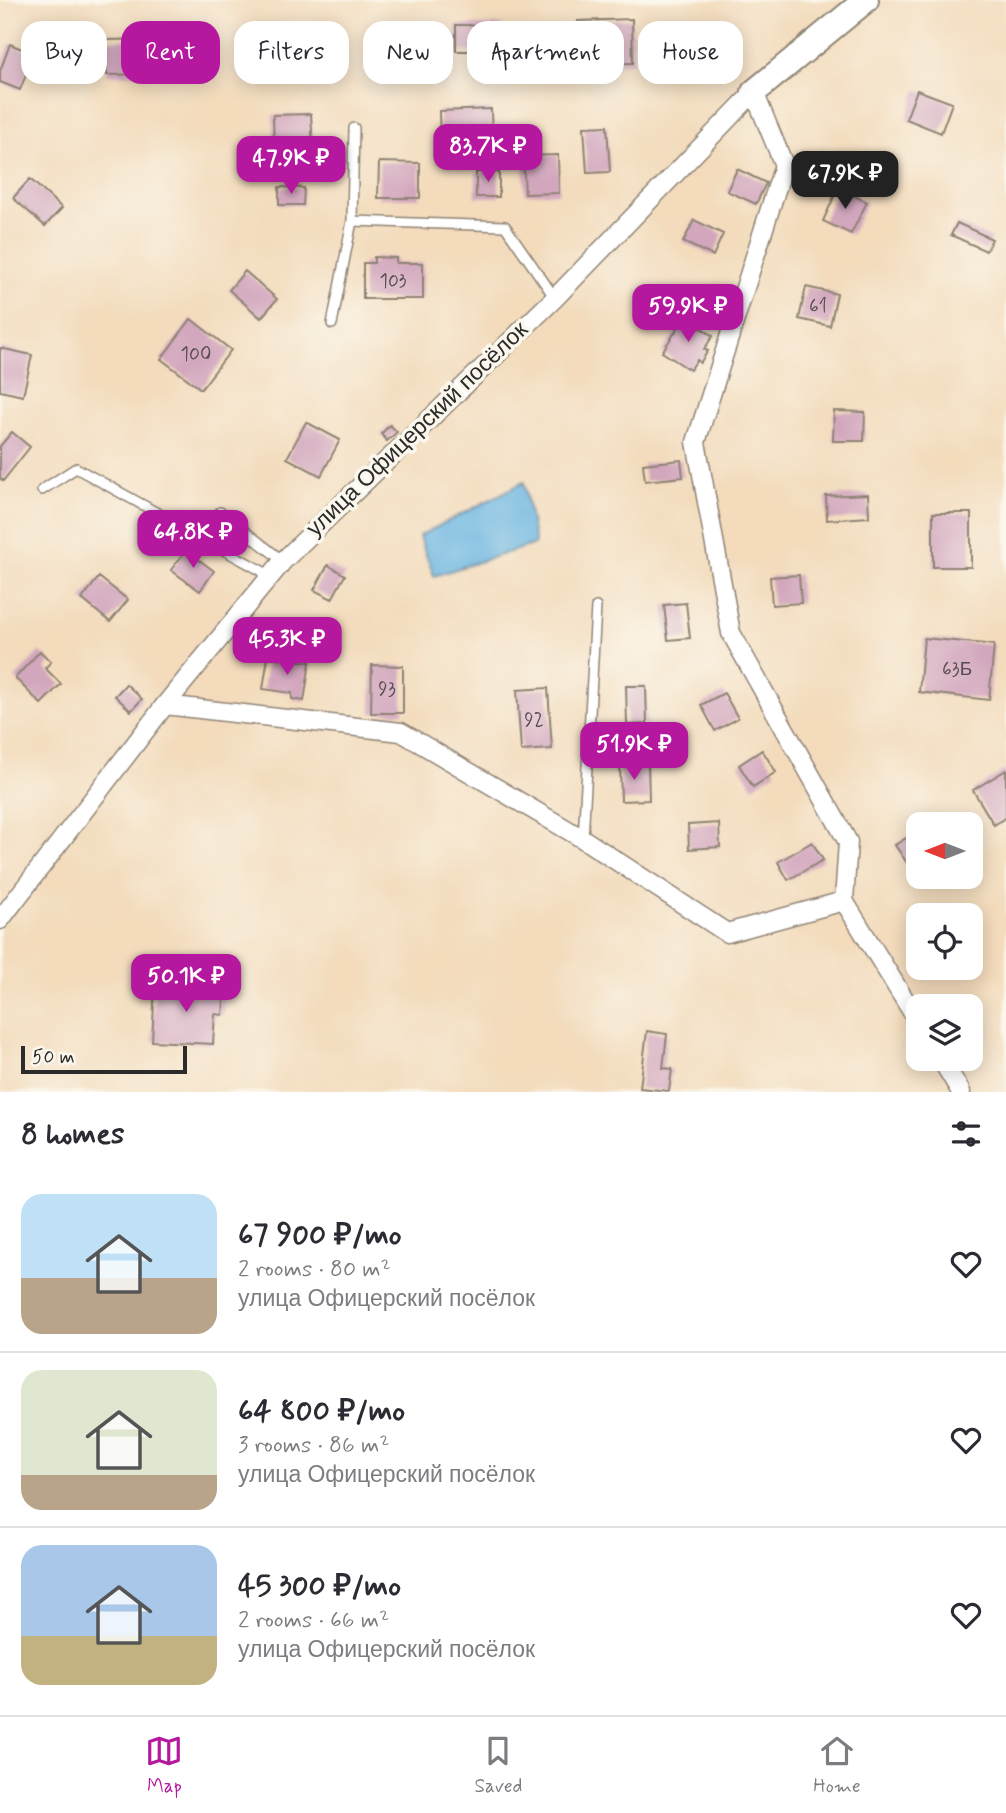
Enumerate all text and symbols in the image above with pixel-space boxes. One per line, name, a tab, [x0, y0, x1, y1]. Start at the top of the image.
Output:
chip: Buy	[21, 21, 107, 84]
chip: Rent	[121, 21, 220, 84]
chip: Filters	[234, 21, 349, 84]
chip: New	[363, 21, 453, 84]
chip: Apartment	[467, 21, 624, 84]
chip: House	[638, 21, 743, 84]
pin: 83.7K ₽	[423, 124, 553, 184]
text: 83.7K ₽	[449, 132, 527, 162]
pin: 47.9K ₽	[226, 136, 356, 196]
text: 47.9K ₽	[253, 144, 329, 174]
pin: 67.9K ₽	[780, 152, 910, 211]
text: 67.9K ₽	[807, 159, 883, 189]
house number: 103	[379, 269, 407, 294]
pin: 59.9K ₽	[623, 284, 753, 344]
text: 59.9K ₽	[648, 292, 728, 322]
house number: 61	[809, 294, 827, 319]
street label: улица Офицерский посёлок	[301, 315, 536, 544]
house number: 100	[181, 342, 211, 367]
pin: 64.8K ₽	[128, 510, 258, 570]
text: 64.8K ₽	[153, 518, 233, 548]
pin: 45.3K ₽	[222, 618, 352, 677]
text: 45.3K ₽	[249, 625, 325, 655]
house number: 63Б	[942, 657, 972, 682]
house number: 93	[378, 677, 396, 702]
house number: 92	[524, 708, 544, 733]
pin: 51.9K ₽	[569, 722, 699, 782]
text: 51.9K ₽	[596, 730, 672, 760]
north arrow	[906, 812, 984, 889]
map controls	[906, 812, 983, 1071]
button: locate	[906, 903, 983, 980]
pin: 50.1K ₽	[121, 954, 251, 1014]
text: 50.1K ₽	[147, 962, 225, 992]
button: layers	[906, 994, 983, 1071]
scale bar	[21, 1043, 187, 1075]
text: 50 m	[32, 1045, 75, 1070]
text: 8 homes	[21, 1115, 124, 1154]
icon: filters	[947, 1115, 985, 1153]
text: 67 900 ₽/mo	[238, 1216, 402, 1255]
icon: home	[77, 1222, 161, 1306]
icon: heart	[947, 1245, 985, 1283]
text: 2 rooms · 80 m²	[238, 1255, 391, 1285]
text: улица Офицерский посёлок	[238, 1285, 535, 1315]
text: 64 800 ₽/mo	[238, 1392, 405, 1431]
icon: home	[77, 1398, 161, 1482]
icon: heart	[947, 1421, 985, 1459]
text: 3 rooms · 86 m²	[238, 1431, 389, 1461]
text: улица Офицерский посёлок	[238, 1461, 535, 1491]
text: 45 300 ₽/mo	[238, 1567, 401, 1606]
icon: home	[77, 1573, 161, 1657]
icon: heart	[947, 1596, 985, 1634]
text: 2 rooms · 66 m²	[238, 1606, 389, 1636]
text: улица Офицерский посёлок	[238, 1636, 535, 1666]
tab: Map	[145, 1732, 183, 1799]
tab: Saved	[474, 1732, 522, 1799]
tab: Home	[813, 1732, 861, 1799]

